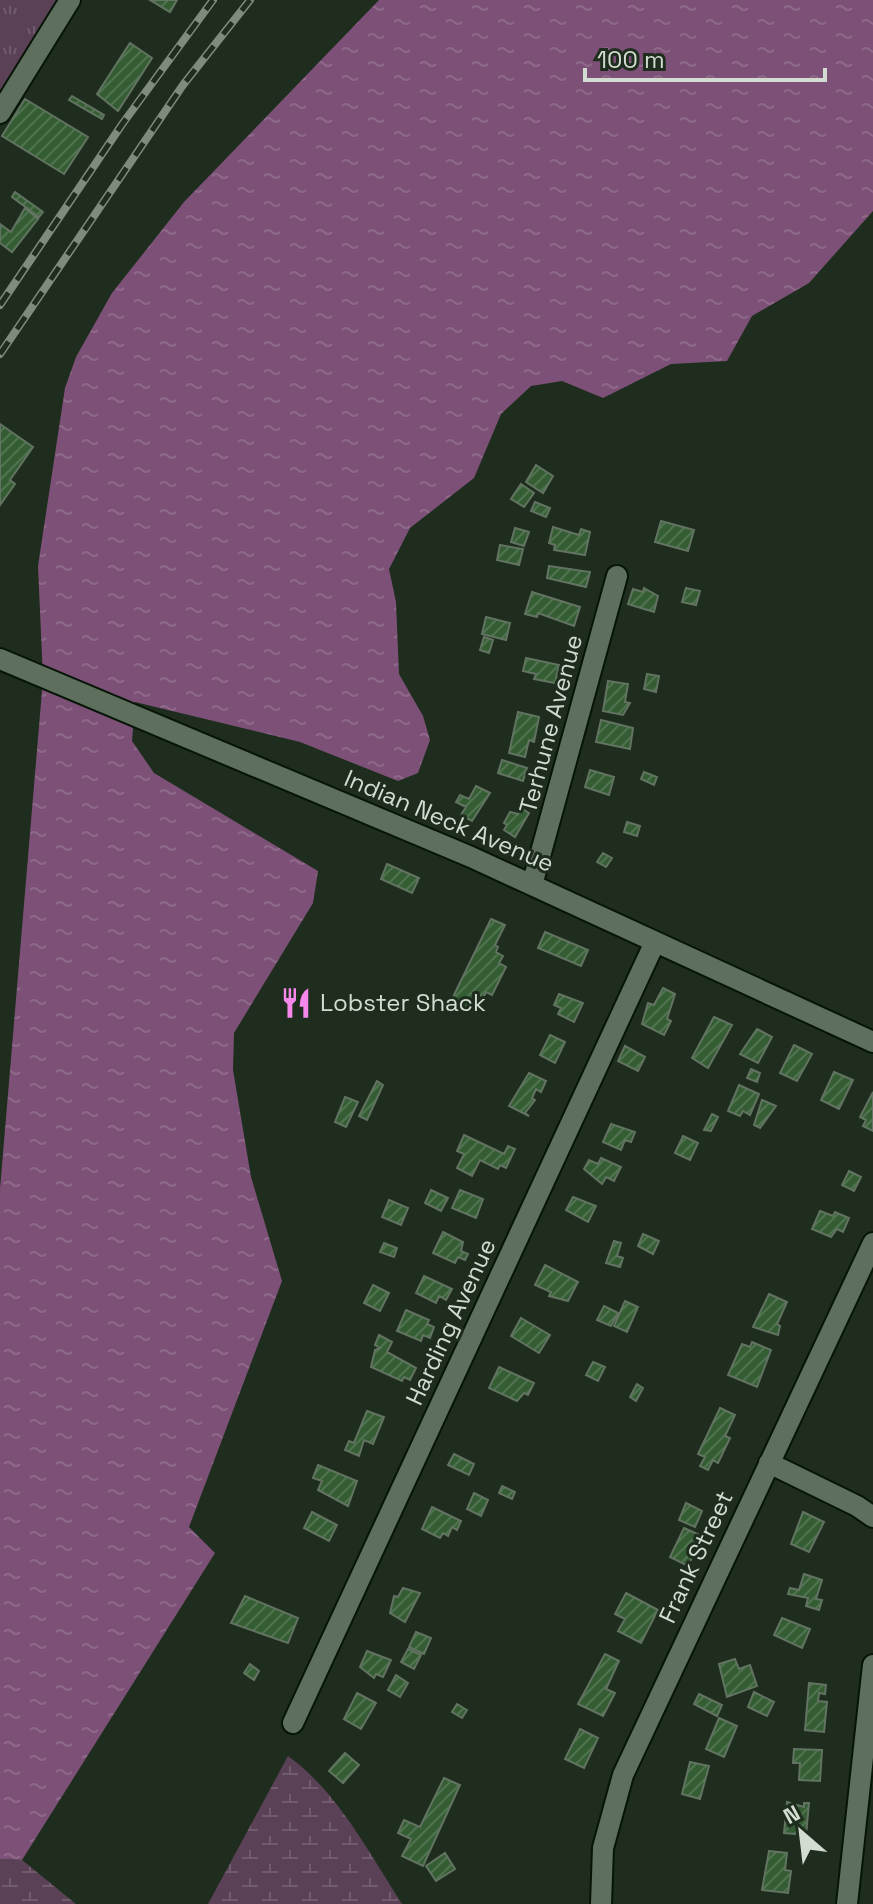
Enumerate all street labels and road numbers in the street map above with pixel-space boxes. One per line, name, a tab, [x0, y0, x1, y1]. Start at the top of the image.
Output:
street label: Terhune Avenue	[512, 631, 589, 817]
street label: Indian Neck Avenue	[340, 762, 559, 879]
street label: Harding Avenue	[398, 1234, 503, 1410]
street label: Frank Street	[651, 1486, 740, 1628]

